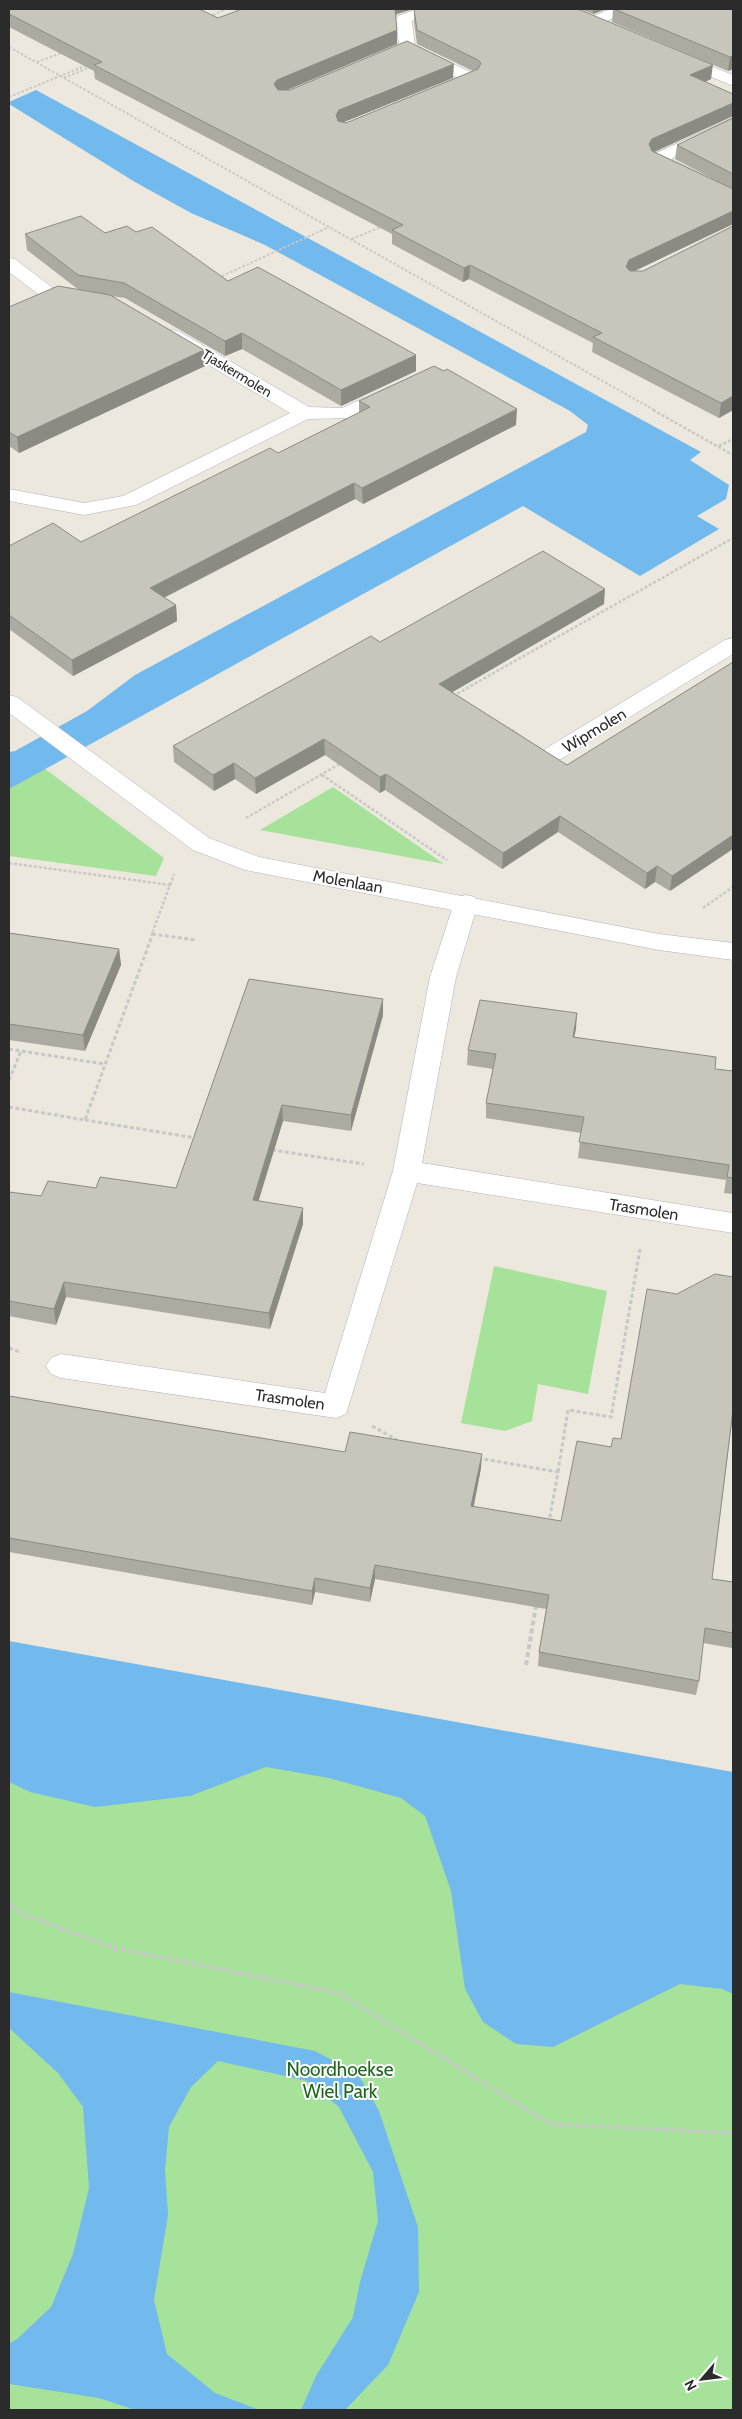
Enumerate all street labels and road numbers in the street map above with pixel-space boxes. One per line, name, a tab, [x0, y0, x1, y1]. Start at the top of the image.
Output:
street label: Tjaskermolen	[199, 345, 275, 401]
street label: Wipmolen	[559, 704, 630, 757]
street label: Molenlaan	[312, 866, 384, 897]
street label: Trasmolen	[608, 1195, 680, 1224]
street label: Trasmolen	[254, 1385, 326, 1414]

